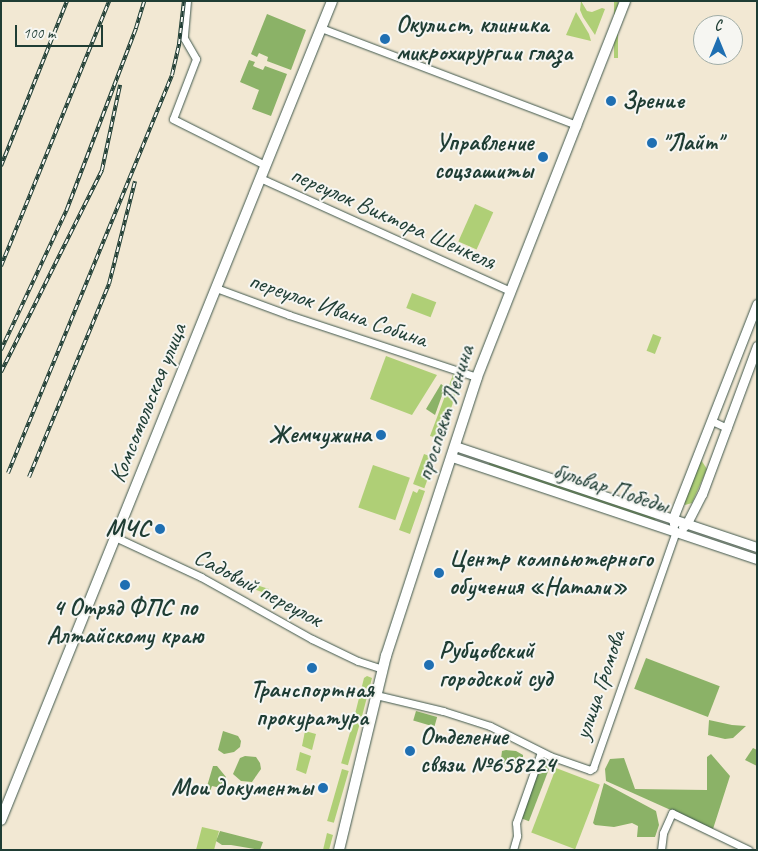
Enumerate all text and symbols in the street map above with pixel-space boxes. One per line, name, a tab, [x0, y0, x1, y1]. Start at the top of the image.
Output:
place label: Окулист, клиника микрохирургии глаза	[396, 11, 572, 67]
scale bar	[18, 15, 105, 47]
north arrow	[693, 15, 743, 65]
text: С	[715, 17, 721, 34]
text: 100 m	[23, 24, 55, 43]
marker: Окулист, клиника микрохирургии глаза	[378, 32, 392, 46]
place label: Зрение	[622, 87, 684, 115]
marker: Зрение	[604, 94, 618, 108]
place label: Управление соцзашиты	[434, 129, 533, 185]
place label: "Лайт"	[662, 129, 722, 157]
marker: "Лайт"	[646, 137, 658, 149]
marker: Управление соцзашиты	[537, 151, 549, 163]
street label: переулок Виктора Шенкеля	[287, 160, 499, 276]
street label: переулок Ивана Собина	[245, 266, 431, 354]
street label: Комсомольская улица	[102, 318, 194, 488]
street label: проспект Ленина	[409, 341, 481, 485]
place label: Жемчужина	[269, 421, 371, 449]
marker: Жемчужина	[375, 429, 387, 441]
street label: бульвар Победы	[550, 456, 672, 520]
place label: МЧС	[106, 515, 150, 543]
marker: МЧС	[154, 523, 166, 535]
street label: Садовый переулок	[189, 542, 327, 634]
place label: Центр компьютерного обучения «Натали»	[449, 545, 651, 601]
marker: Центр компьютерного обучения «Натали»	[433, 567, 445, 579]
marker: 4 Отряд ФПС по Алтайскому краю	[119, 579, 131, 591]
place label: 4 Отряд ФПС по Алтайскому краю	[47, 594, 203, 650]
street label: улица Громова	[568, 626, 632, 744]
place label: Рубцовский городской суд	[439, 637, 552, 693]
marker: Рубцовский городской суд	[423, 659, 435, 671]
marker: Транспортная прокуратура	[306, 662, 318, 674]
place label: Транспортная прокуратура	[250, 676, 374, 732]
place label: Отделение связи №658224	[420, 723, 555, 779]
marker: Отделение связи №658224	[404, 745, 416, 757]
place label: Мои документы	[170, 774, 313, 802]
marker: Мои документы	[317, 782, 329, 794]

